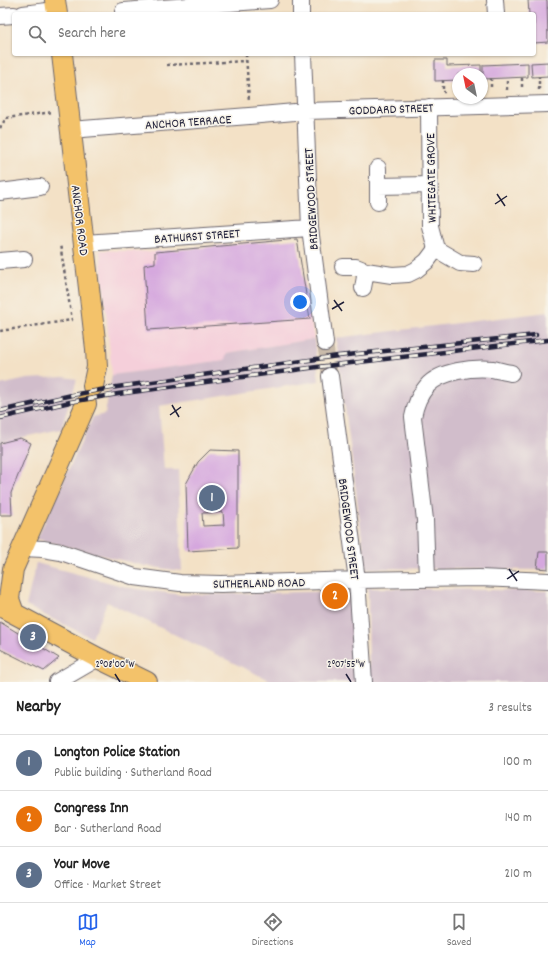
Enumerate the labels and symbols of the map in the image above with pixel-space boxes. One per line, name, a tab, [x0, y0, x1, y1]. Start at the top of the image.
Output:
north arrow	[452, 68, 488, 104]
street label: GODDARD STREET	[348, 100, 434, 121]
street label: ANCHOR TERRACE	[144, 111, 232, 136]
street label: WHITEGATE GROVE	[422, 133, 443, 223]
street label: BRIDGEWOOD STREET	[300, 147, 325, 250]
street label: ANCHOR ROAD	[65, 184, 92, 257]
street label: BATHURST STREET	[154, 225, 241, 250]
your location	[290, 292, 310, 312]
street label: BRIDGEWOOD STREET	[332, 478, 363, 581]
pin: 1	[199, 483, 225, 513]
street label: SUTHERLAND ROAD	[213, 574, 306, 595]
pin: 2	[322, 581, 348, 611]
pin: 3	[20, 622, 46, 652]
text: 2°08'00"W	[95, 658, 135, 672]
text: 2°07'55"W	[327, 658, 365, 672]

